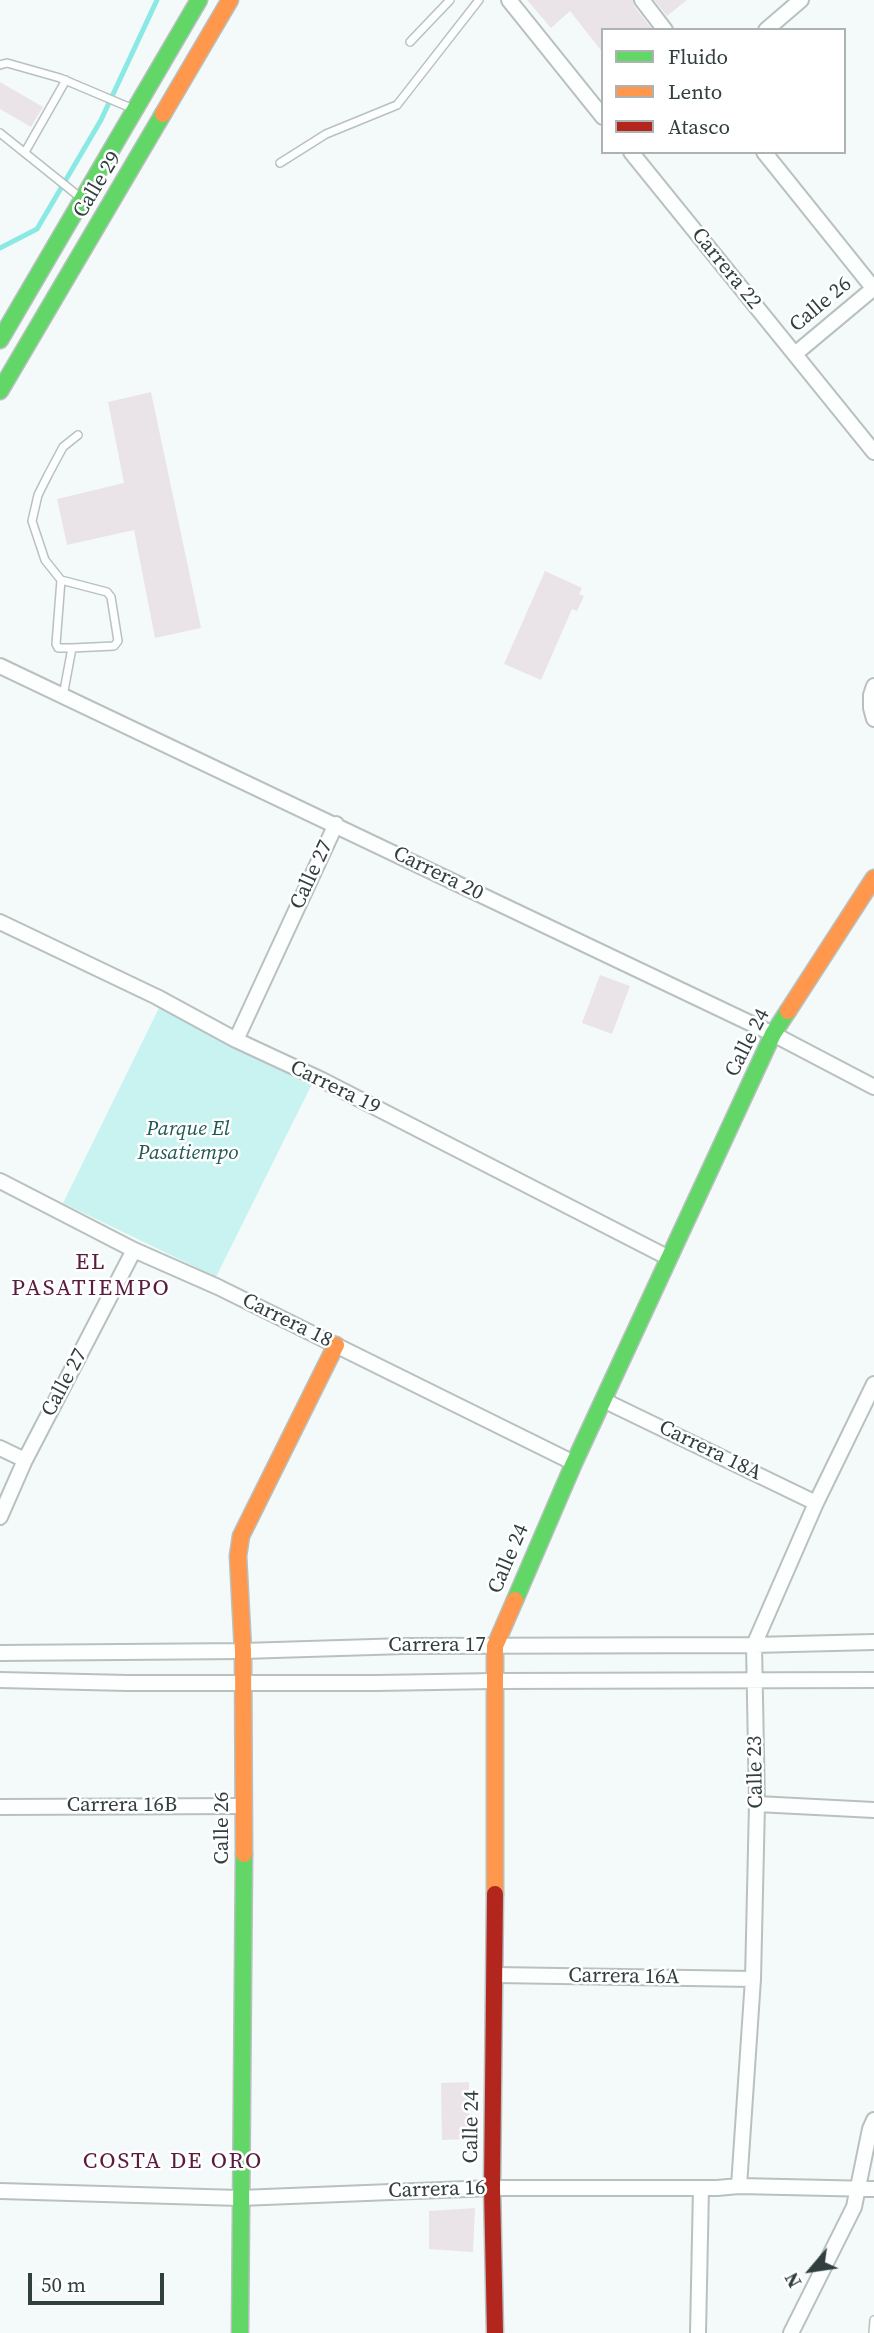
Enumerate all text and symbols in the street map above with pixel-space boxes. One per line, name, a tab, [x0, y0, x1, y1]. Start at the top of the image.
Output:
legend	[601, 28, 846, 154]
text: Fluido	[668, 42, 728, 71]
text: Lento	[668, 77, 722, 106]
text: Atasco	[668, 112, 730, 141]
street label: Calle 29	[68, 147, 128, 223]
street label: Carrera 22	[686, 223, 766, 315]
street label: Calle 26	[785, 272, 857, 338]
street label: Calle 27	[285, 837, 339, 913]
street label: Carrera 20	[389, 841, 487, 907]
street label: Calle 24	[720, 1005, 776, 1081]
street label: Carrera 19	[286, 1055, 384, 1121]
park label: Parque El Pasatiempo	[138, 1117, 238, 1167]
district label: EL PASATIEMPO	[13, 1249, 169, 1303]
street label: Carrera 18	[238, 1288, 336, 1354]
street label: Calle 27	[37, 1345, 93, 1421]
street label: Carrera 18A	[654, 1415, 766, 1487]
street label: Calle 24	[483, 1520, 535, 1598]
street label: Carrera 17	[388, 1633, 486, 1659]
street label: Calle 23	[743, 1735, 769, 1809]
street label: Calle 26	[210, 1791, 236, 1865]
street label: Carrera 16B	[67, 1793, 177, 1819]
street label: Carrera 16A	[568, 1963, 680, 1991]
street label: Calle 24	[459, 2090, 485, 2164]
district label: COSTA DE ORO	[84, 2148, 262, 2176]
street label: Carrera 16	[388, 2176, 486, 2204]
north arrow	[776, 2235, 846, 2305]
scale bar	[32, 2260, 168, 2304]
text: N	[778, 2268, 807, 2293]
text: 50 m	[41, 2270, 86, 2299]

